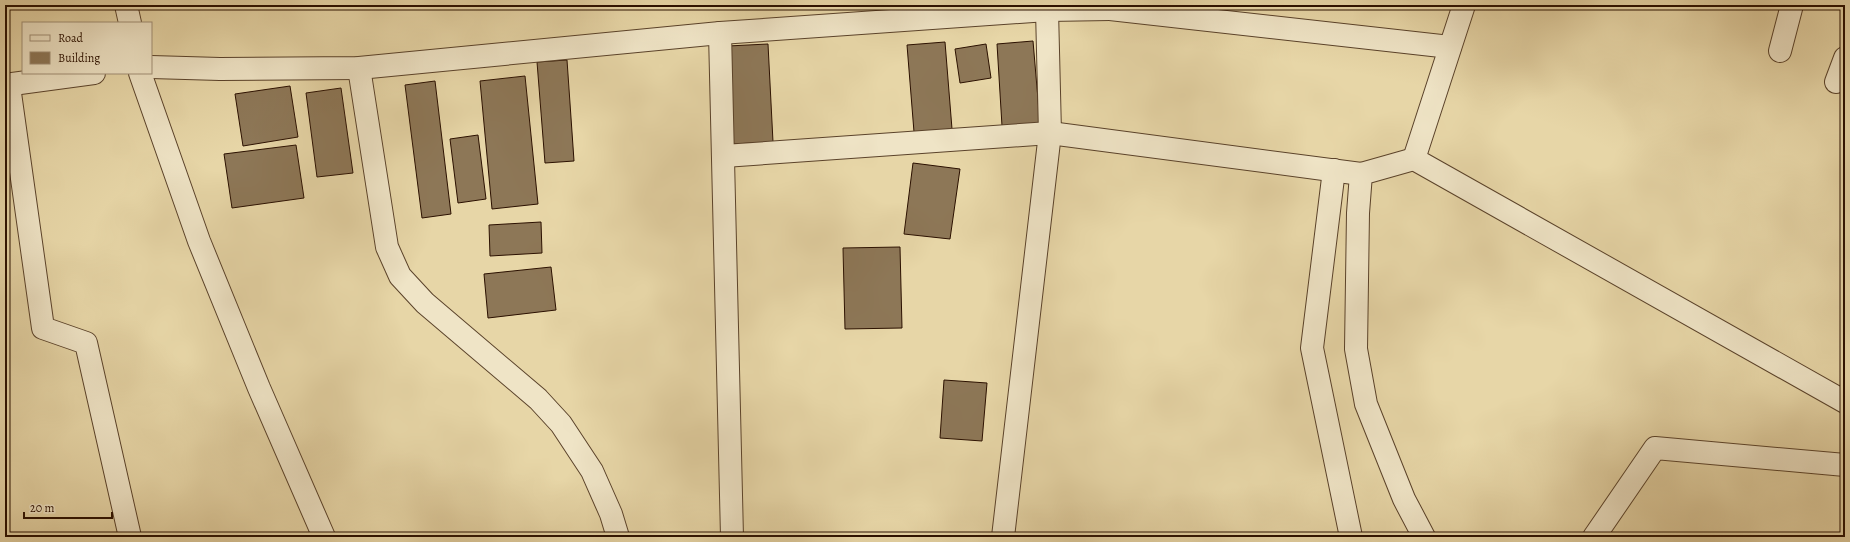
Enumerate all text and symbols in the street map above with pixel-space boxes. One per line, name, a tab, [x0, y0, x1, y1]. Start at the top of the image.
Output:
legend	[22, 22, 152, 74]
text: Road	[58, 30, 84, 46]
text: Building	[58, 50, 100, 66]
scale bar	[24, 494, 112, 520]
text: 20 m	[30, 500, 54, 516]

